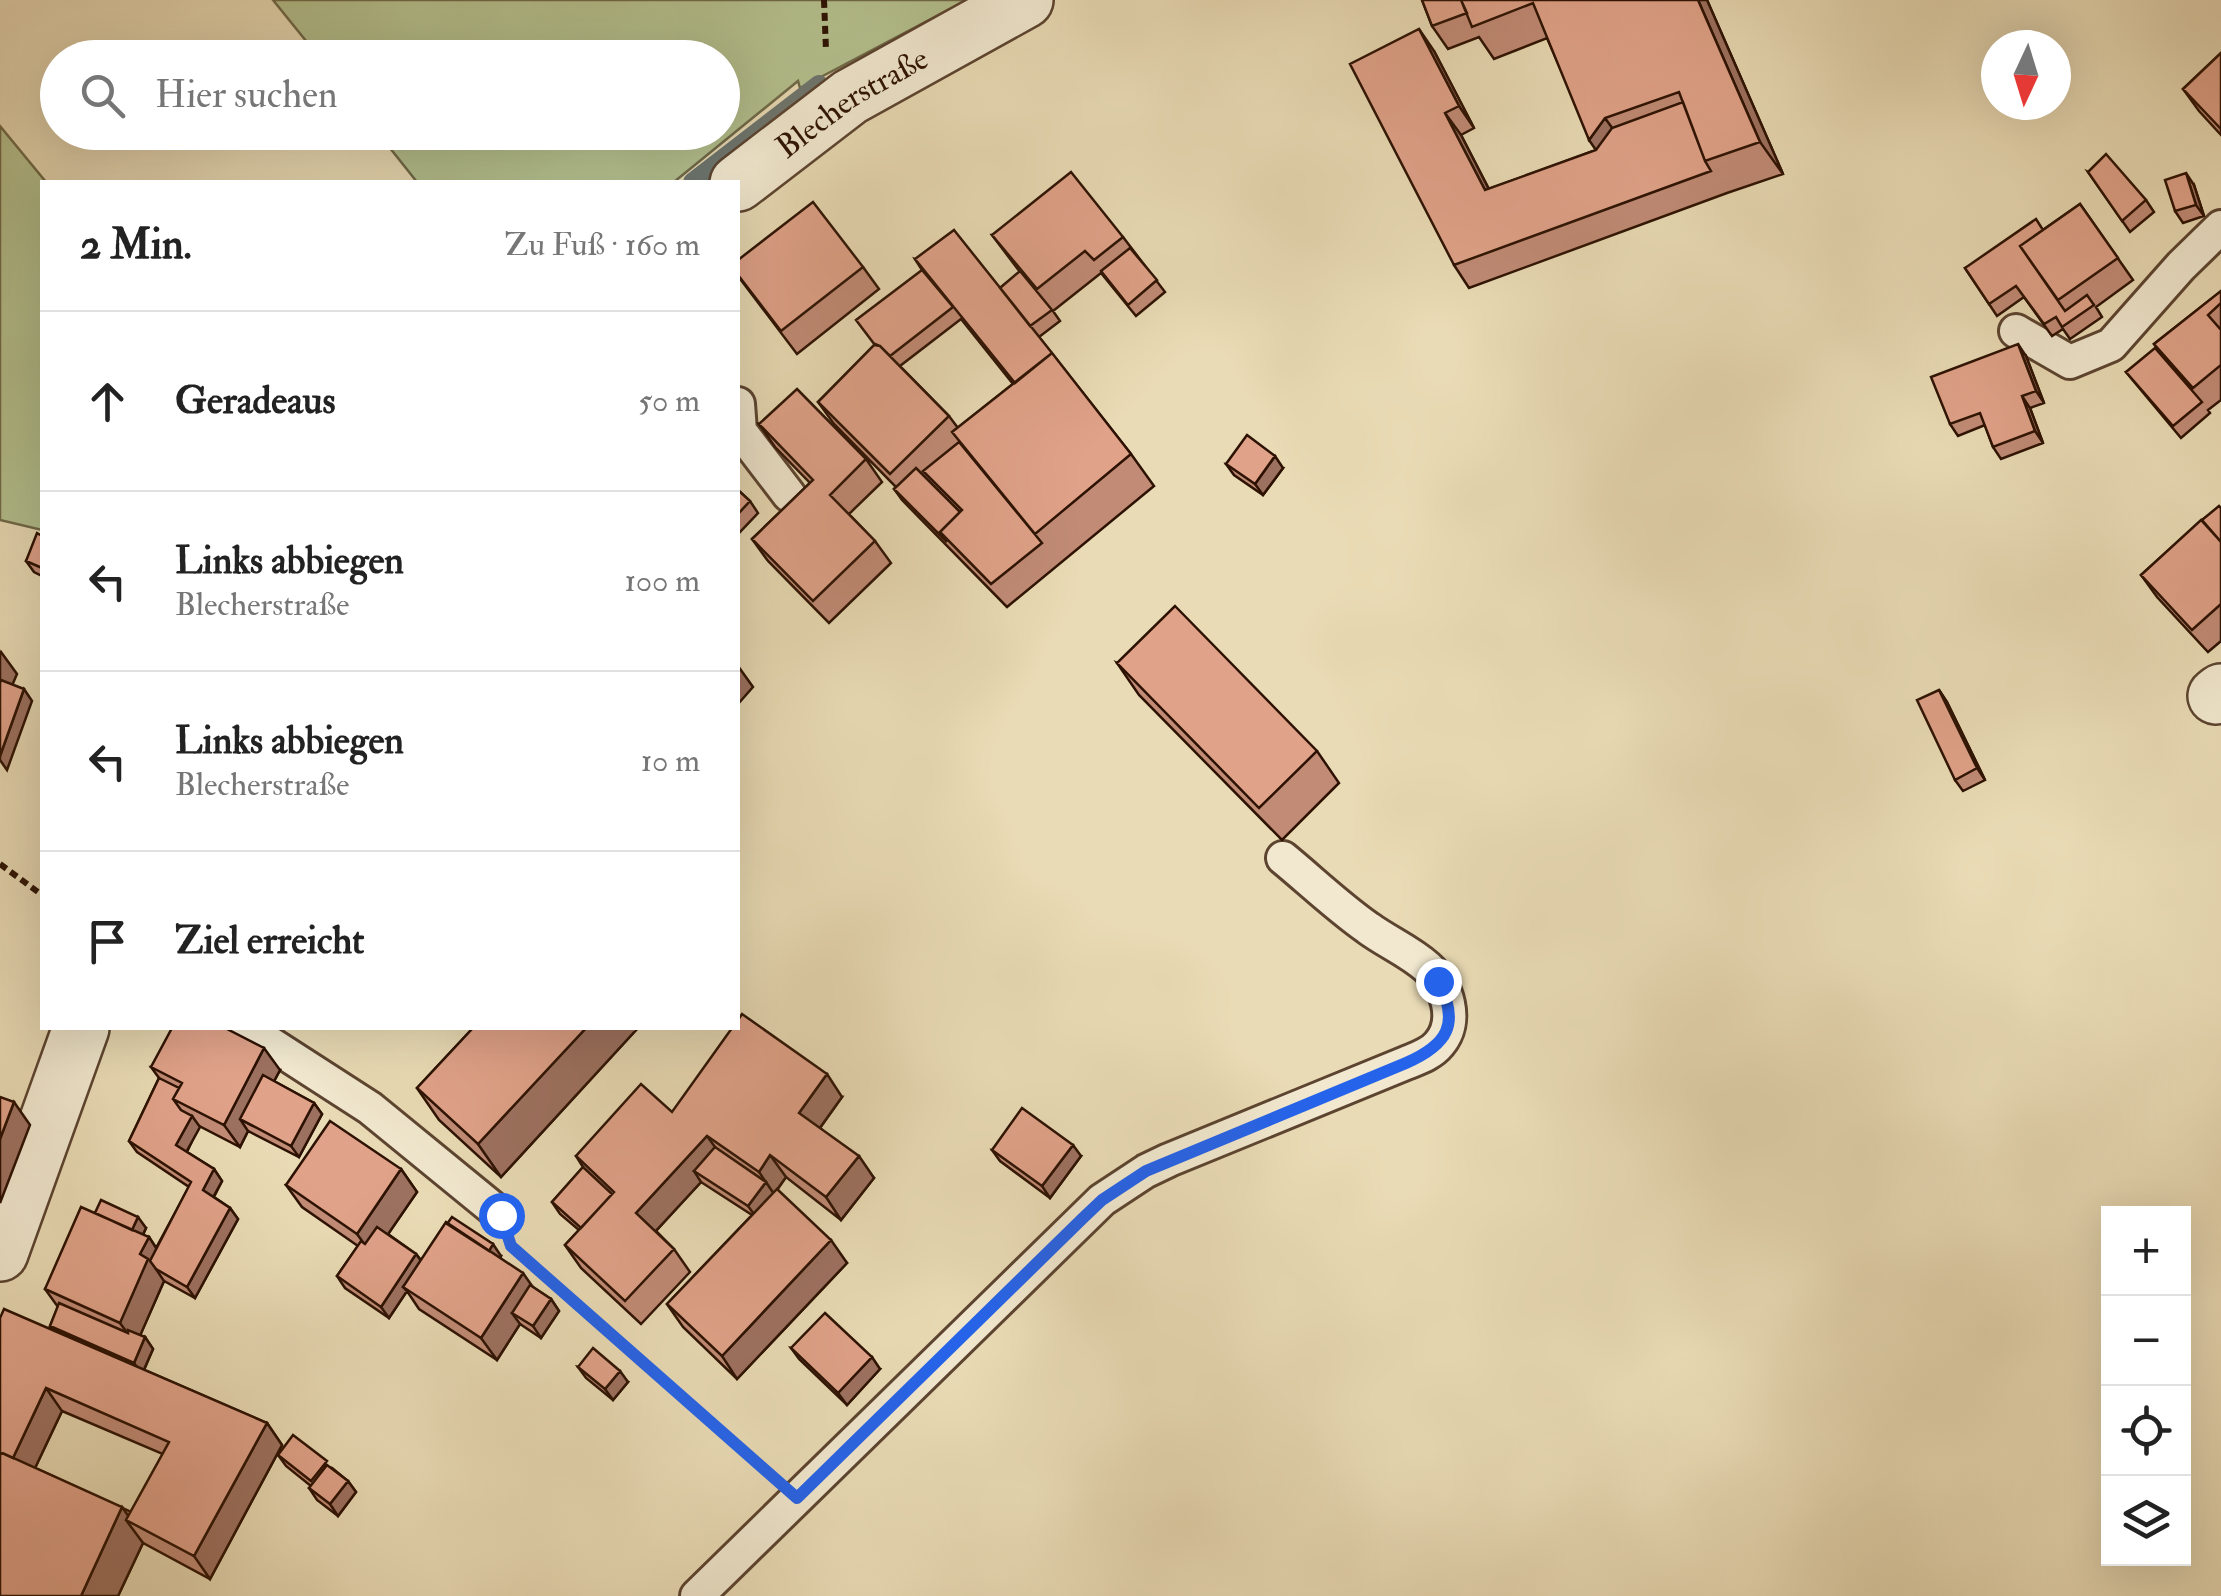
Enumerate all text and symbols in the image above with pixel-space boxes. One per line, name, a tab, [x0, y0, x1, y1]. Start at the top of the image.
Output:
north arrow	[1981, 30, 2071, 120]
street label: Blecherstraße	[768, 39, 935, 167]
search box	[40, 40, 740, 150]
icon: search	[75, 68, 130, 123]
text: Hier suchen	[155, 71, 338, 119]
text: 2 Min.	[80, 219, 192, 271]
text: Zu Fuß · 160 m	[504, 225, 700, 265]
icon: ahead	[80, 374, 135, 429]
text: Geradeaus	[175, 377, 336, 425]
text: 50 m	[638, 381, 700, 421]
text: Links abbiegen	[175, 537, 404, 585]
icon: left	[80, 554, 135, 609]
text: 100 m	[624, 561, 700, 601]
text: Blecherstraße	[175, 585, 349, 625]
text: Links abbiegen	[175, 717, 404, 765]
icon: left	[80, 734, 135, 789]
text: 10 m	[641, 741, 700, 781]
text: Blecherstraße	[175, 765, 349, 805]
icon: arrive	[80, 914, 135, 969]
text: Ziel erreicht	[175, 917, 364, 965]
route end	[1416, 959, 1462, 1005]
route start	[479, 1193, 525, 1239]
map controls	[2101, 1206, 2191, 1566]
button: +	[2101, 1206, 2191, 1296]
button: −	[2101, 1296, 2191, 1386]
button: locate	[2101, 1386, 2191, 1476]
button: layers	[2101, 1476, 2191, 1566]

